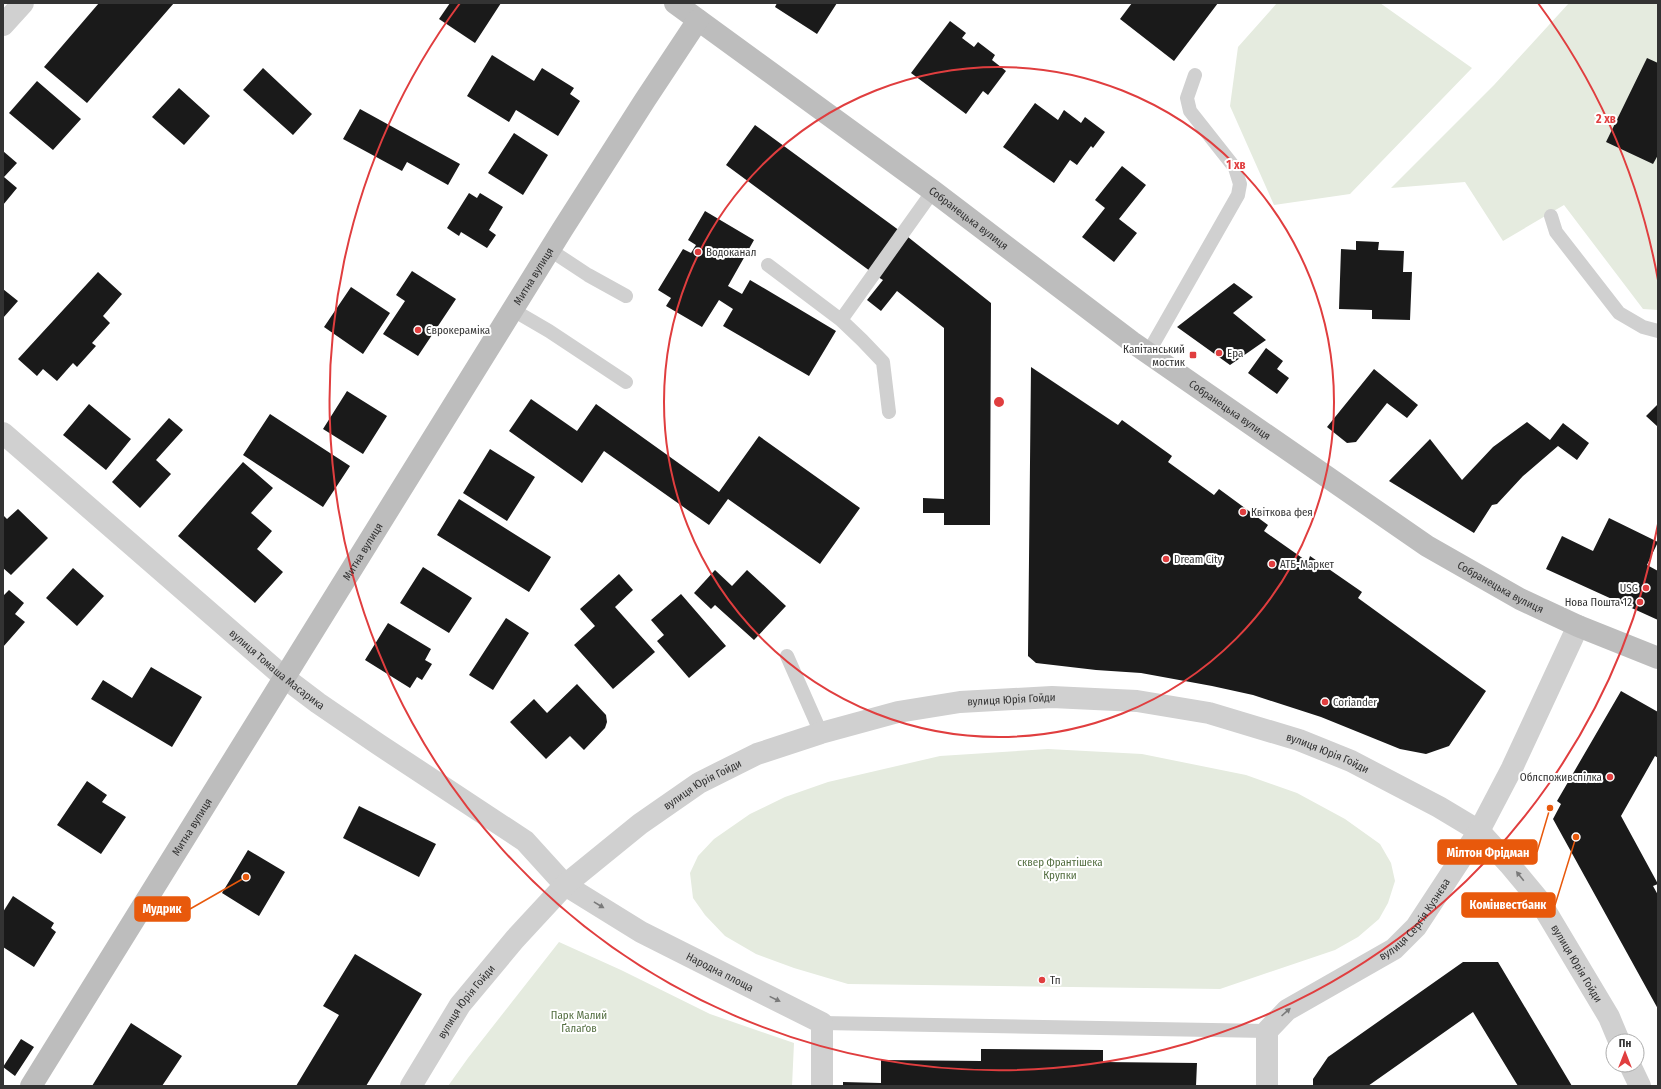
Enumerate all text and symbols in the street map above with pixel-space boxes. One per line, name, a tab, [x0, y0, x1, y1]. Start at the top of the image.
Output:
text: 2 хв	[1595, 112, 1616, 126]
text: 1 хв	[1226, 158, 1246, 172]
street label: Собранецька вулиця	[926, 184, 1011, 253]
street label: Митна вулиця	[511, 245, 556, 308]
place label: Водоканал	[706, 246, 756, 259]
marker: Водоканал	[693, 247, 703, 257]
place label: Єврокераміка	[426, 324, 490, 337]
marker: Єврокераміка	[413, 325, 423, 335]
place label: Капітанський мостик	[1123, 343, 1186, 369]
place label: Ера	[1227, 347, 1243, 360]
marker: Ера	[1214, 348, 1224, 358]
marker: Капітанський мостик	[1188, 350, 1198, 360]
street label: Собранецька вулиця	[1186, 377, 1273, 443]
centre of rings	[992, 395, 1006, 409]
place label: Квіткова фея	[1251, 506, 1313, 519]
marker: Квіткова фея	[1238, 507, 1248, 517]
street label: Митна вулиця	[340, 521, 386, 583]
place label: Dream City	[1174, 553, 1223, 566]
marker: Dream City	[1161, 554, 1171, 564]
place label: АТБ-Маркет	[1280, 558, 1334, 571]
marker: АТБ-Маркет	[1267, 559, 1277, 569]
street label: Собранецька вулиця	[1455, 559, 1546, 616]
place label: USG	[1620, 582, 1638, 595]
marker: USG	[1641, 583, 1651, 593]
place label: Нова Пошта 12	[1565, 596, 1632, 609]
marker: Нова Пошта 12	[1635, 597, 1645, 607]
street label: вулиця Томаша Масарика	[227, 627, 327, 713]
street label: вулиця Юрія Гойди	[967, 691, 1056, 709]
place label: Coriander	[1333, 696, 1377, 709]
marker: Coriander	[1320, 697, 1330, 707]
street label: вулиця Юрія Гойди	[1285, 731, 1371, 776]
street label: вулиця Юрія Гойди	[661, 757, 744, 813]
place label: Облспоживспілка	[1520, 771, 1602, 784]
marker: Облспоживспілка	[1605, 772, 1615, 782]
street label: Митна вулиця	[170, 796, 215, 858]
callout: Мілтон Фрідман	[1438, 840, 1537, 864]
text: Мілтон Фрідман	[1447, 846, 1529, 860]
park label: сквер Франтішека Крупки	[1017, 856, 1103, 882]
one-way arrow	[1515, 871, 1524, 882]
street label: вулиця Сергія Кузнєва	[1377, 876, 1453, 963]
callout: Комінвестбанк	[1462, 893, 1555, 917]
callout: Мудрик	[135, 897, 190, 921]
text: Комінвестбанк	[1470, 898, 1547, 912]
text: Мудрик	[142, 902, 183, 916]
one-way arrow	[593, 902, 605, 909]
street label: вулиця Юрія Гойди	[1548, 922, 1605, 1005]
street label: Народна площа	[684, 950, 756, 995]
street label: вулиця Юрія Гойди	[435, 962, 498, 1041]
place label: Тп	[1050, 974, 1061, 987]
marker: Тп	[1037, 975, 1047, 985]
one-way arrow	[769, 996, 781, 1002]
one-way arrow	[1280, 1008, 1291, 1017]
park label: Парк Малий Ґалаґов	[551, 1009, 607, 1035]
north arrow	[1605, 1033, 1645, 1073]
text: Пн	[1619, 1037, 1631, 1050]

